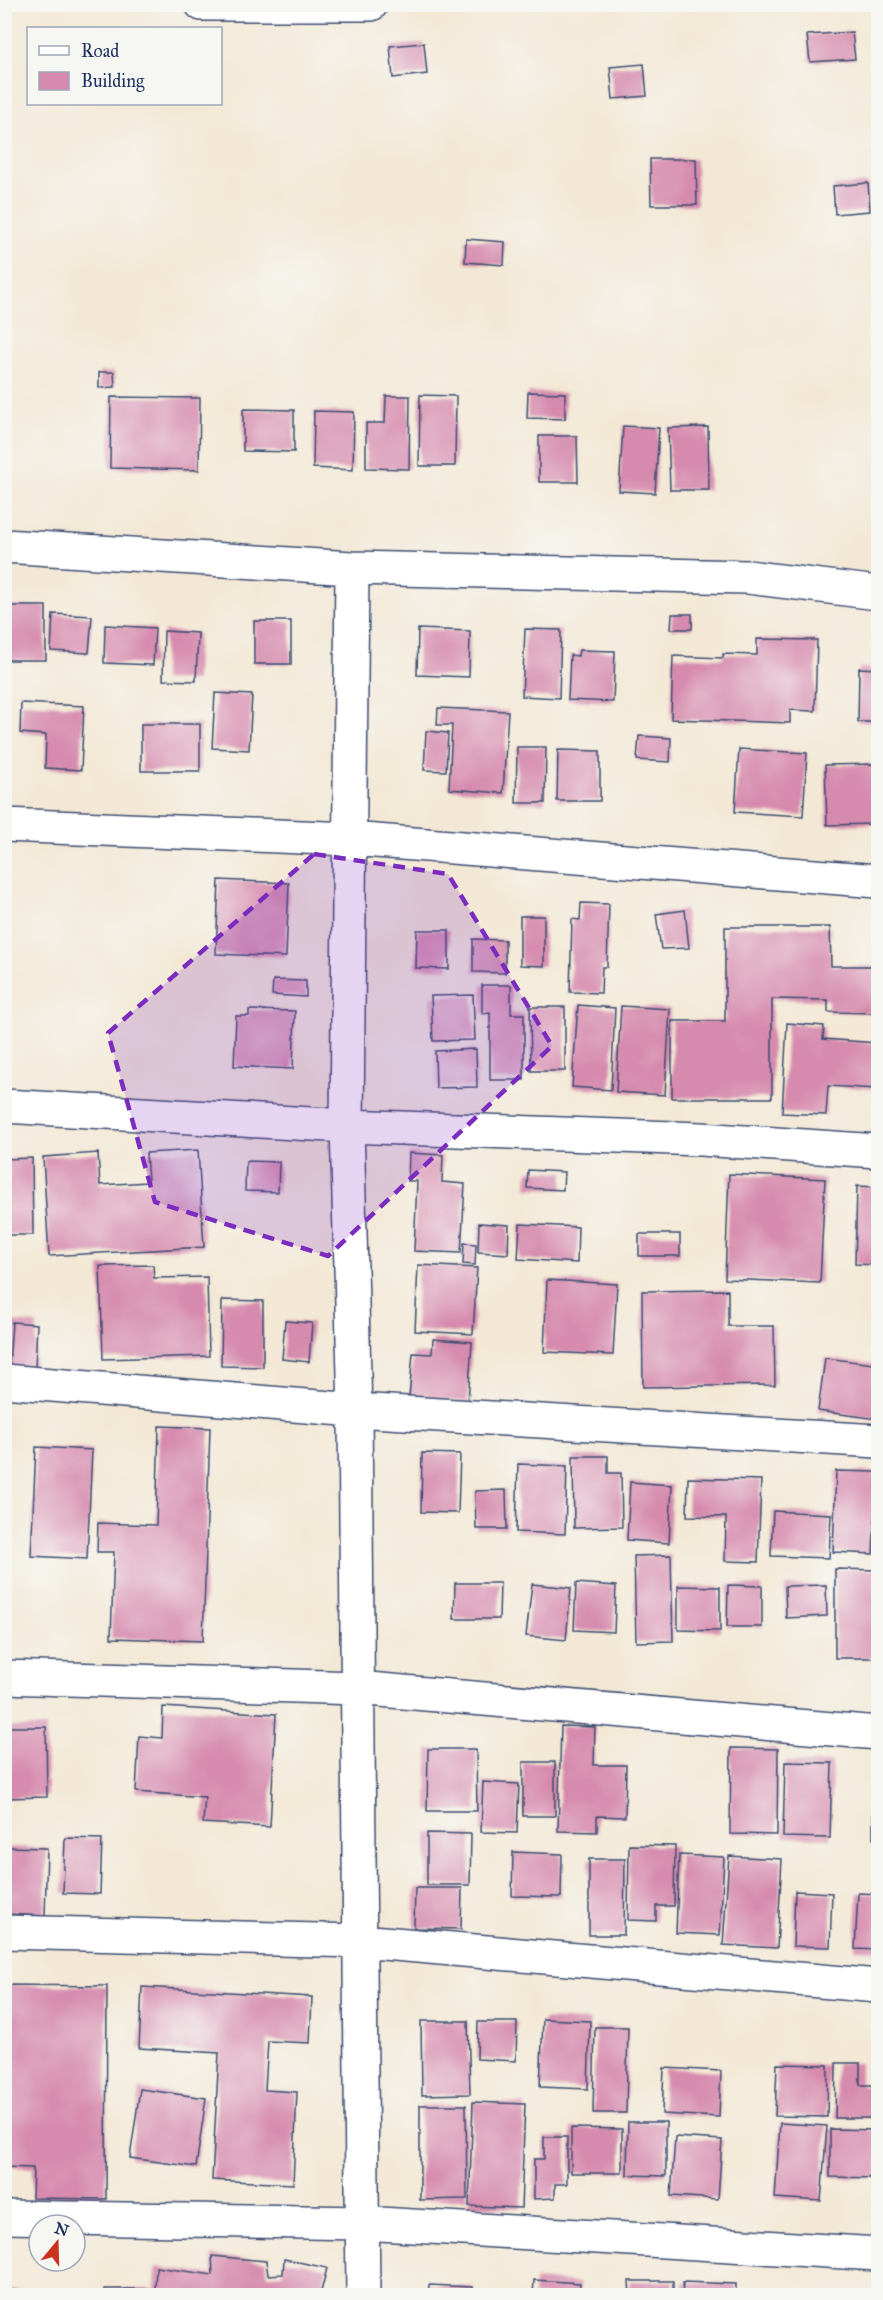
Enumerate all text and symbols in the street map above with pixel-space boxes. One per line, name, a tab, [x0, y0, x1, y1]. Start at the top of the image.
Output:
legend	[27, 27, 222, 105]
text: Road	[81, 40, 119, 62]
text: Building	[81, 70, 145, 93]
north arrow	[27, 2213, 87, 2273]
text: N	[52, 2218, 72, 2241]

